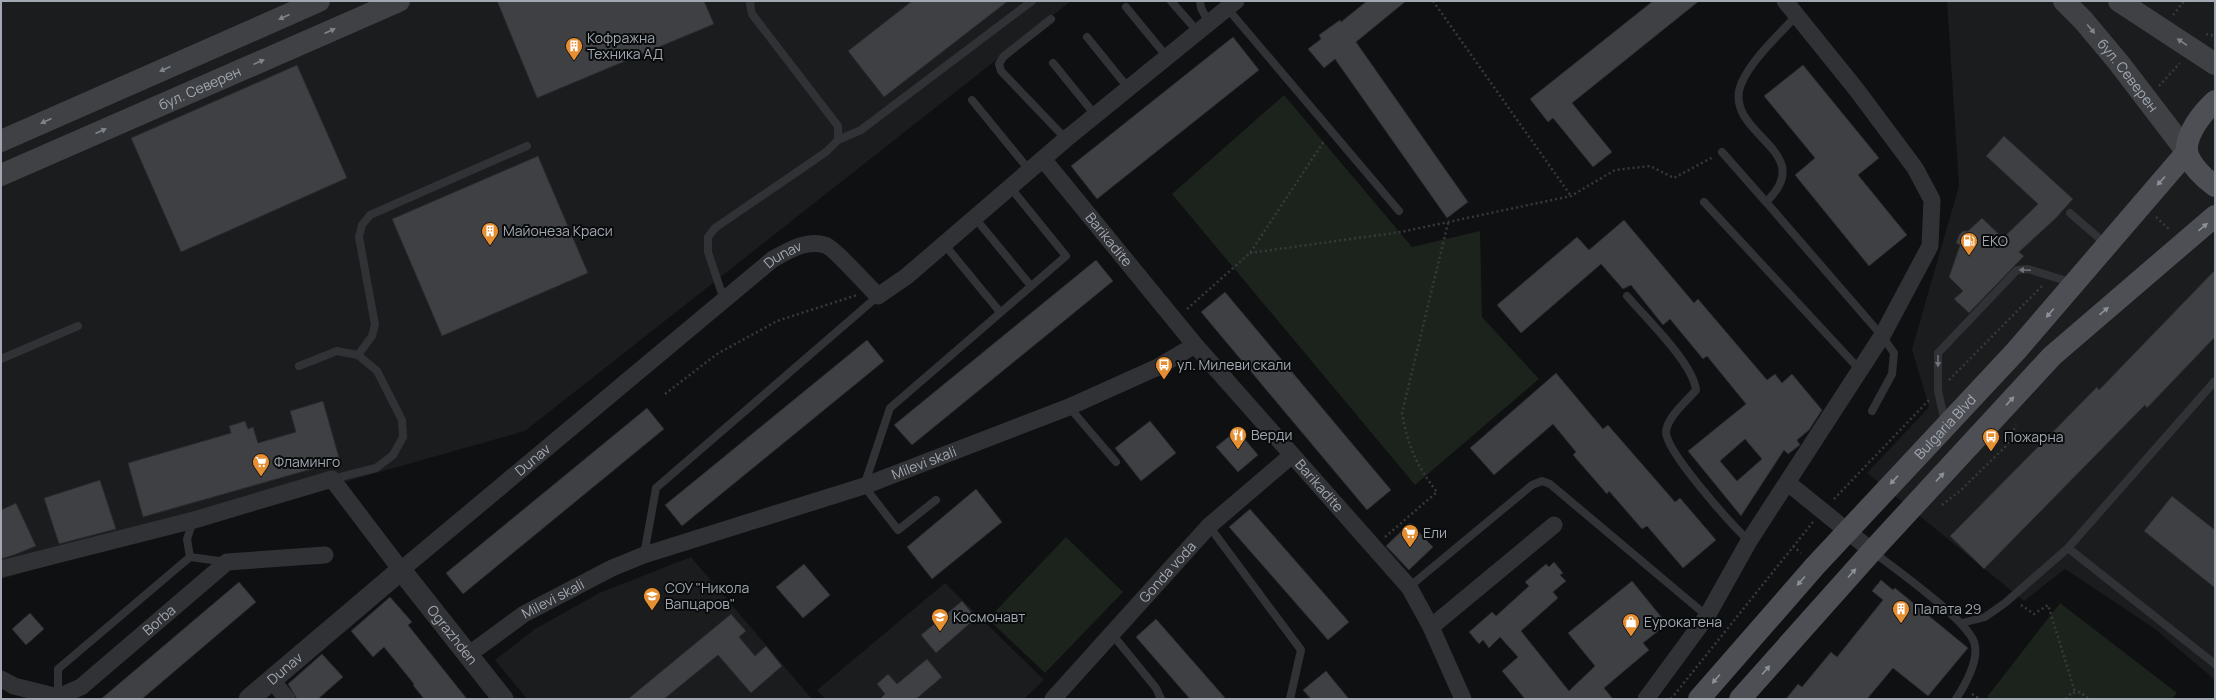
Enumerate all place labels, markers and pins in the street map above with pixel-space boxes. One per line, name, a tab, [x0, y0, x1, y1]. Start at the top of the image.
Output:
place label: Кофражна Техника АД	[587, 28, 663, 63]
building icon: Кофражна Техника АД	[564, 36, 584, 61]
building icon: Майонеза Краси	[480, 221, 500, 246]
place label: Майонеза Краси	[503, 221, 613, 240]
fuel station icon: EKO	[1959, 231, 1979, 256]
place label: EKO	[1982, 231, 2008, 250]
bus stop icon: ул. Милеви скали	[1154, 355, 1174, 380]
place label: ул. Милеви скали	[1177, 355, 1291, 374]
restaurant icon: Верди	[1228, 425, 1248, 450]
place label: Верди	[1251, 425, 1292, 444]
bus stop icon: Пожарна	[1981, 427, 2001, 452]
place label: Пожарна	[2004, 427, 2063, 446]
supermarket icon: Фламинго	[251, 452, 271, 477]
place label: Фламинго	[274, 452, 340, 471]
supermarket icon: Ели	[1400, 523, 1420, 548]
place label: Ели	[1423, 523, 1447, 542]
place label: СОУ "Никола Вапцаров"	[665, 578, 749, 613]
school or university icon: СОУ "Никола Вапцаров"	[642, 586, 662, 611]
building icon: Палата 29	[1891, 599, 1911, 624]
place label: Палата 29	[1914, 599, 1981, 618]
school or university icon: Космонавт	[930, 607, 950, 632]
place label: Космонавт	[953, 607, 1025, 626]
shop icon: Еурокатена	[1621, 612, 1641, 637]
place label: Еурокатена	[1644, 612, 1722, 631]

